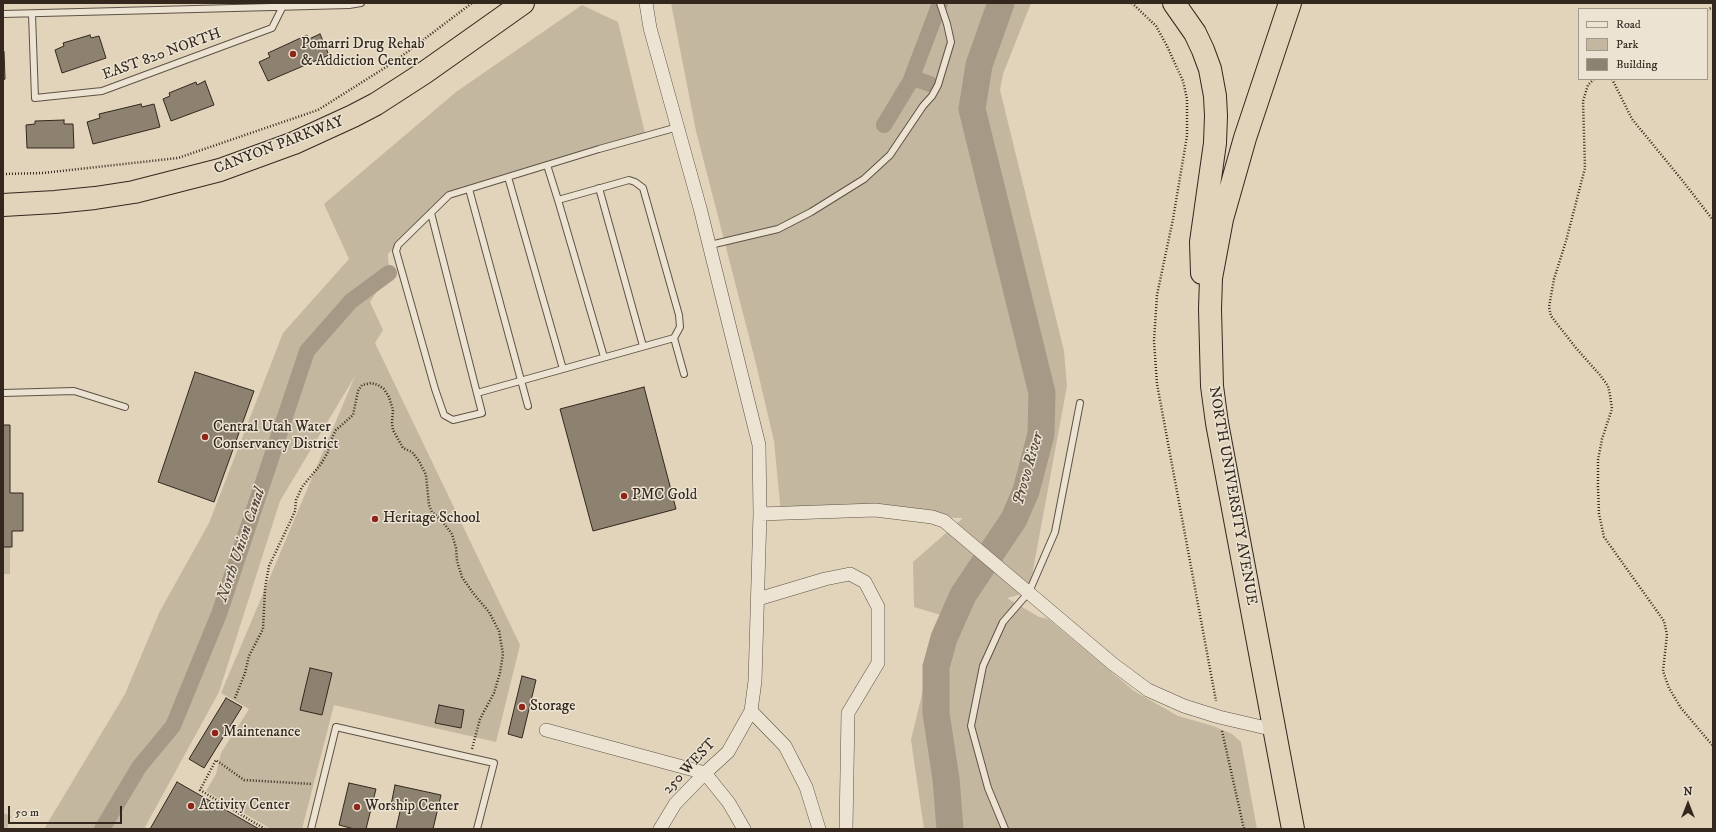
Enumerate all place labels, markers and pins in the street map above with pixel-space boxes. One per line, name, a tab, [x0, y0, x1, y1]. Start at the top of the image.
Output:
place label: Pomarri Drug Rehab & Addiction Center	[301, 36, 425, 71]
marker: Pomarri Drug Rehab & Addiction Center	[288, 49, 298, 59]
place label: Central Utah Water Conservancy District	[213, 419, 338, 454]
marker: Central Utah Water Conservancy District	[200, 432, 210, 442]
place label: PMC Gold	[632, 487, 697, 505]
marker: PMC Gold	[619, 491, 629, 501]
place label: Heritage School	[383, 510, 480, 528]
marker: Heritage School	[370, 514, 380, 524]
place label: Storage	[530, 698, 575, 716]
marker: Storage	[517, 702, 527, 712]
place label: Maintenance	[223, 724, 300, 742]
marker: Maintenance	[210, 728, 220, 738]
place label: Activity Center	[199, 797, 290, 815]
place label: Worship Center	[365, 798, 459, 816]
marker: Activity Center	[186, 801, 196, 811]
marker: Worship Center	[352, 802, 362, 812]

